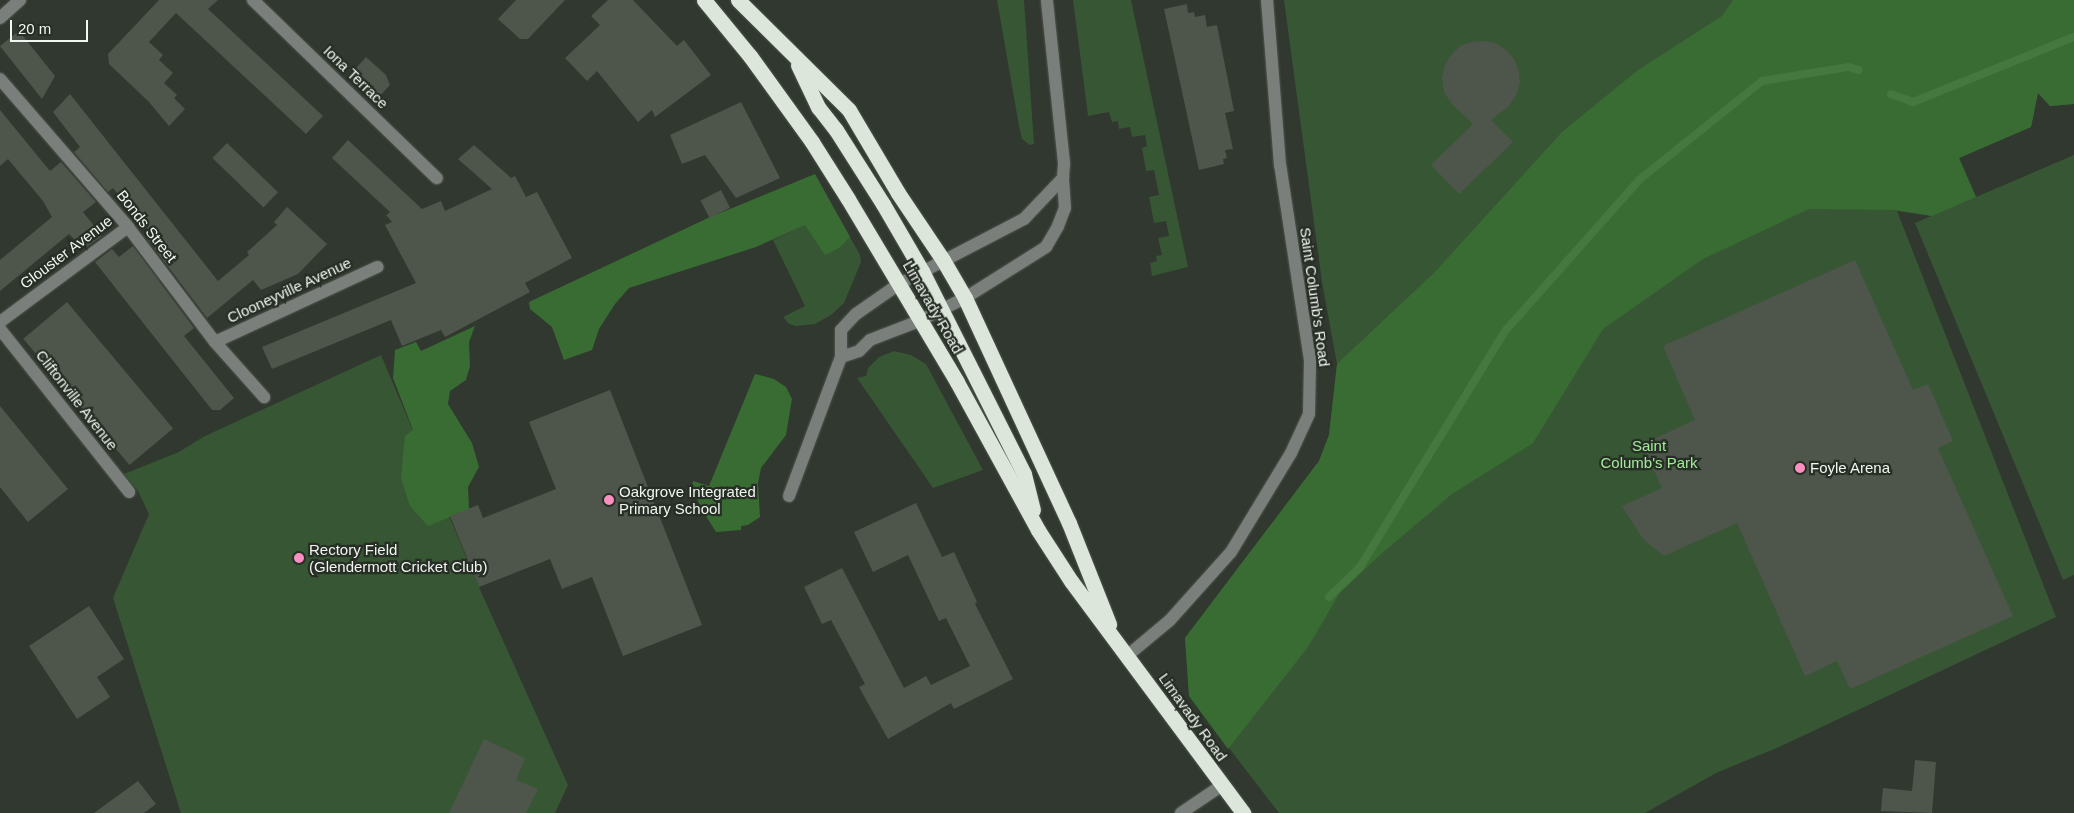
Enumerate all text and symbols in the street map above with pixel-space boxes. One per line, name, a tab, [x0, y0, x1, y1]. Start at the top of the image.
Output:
scale bar	[12, 10, 90, 42]
text: 20 m	[18, 20, 51, 37]
street label: Iona Terrace	[320, 42, 392, 112]
street label: Bonds Street	[113, 186, 181, 266]
street label: Glouster Avenue	[16, 211, 116, 293]
street label: Saint Columb's Road	[1296, 226, 1334, 368]
street label: Clooneyville Avenue	[224, 253, 354, 327]
street label: Limavady Road	[899, 257, 967, 357]
street label: Cliftonville Avenue	[32, 346, 122, 454]
park label: Saint Columb's Park	[1600, 436, 1698, 471]
place label: Foyle Arena	[1810, 459, 1891, 477]
marker: Foyle Arena	[1794, 462, 1806, 474]
place label: Oakgrove Integrated Primary School	[619, 482, 756, 517]
marker: Oakgrove Integrated Primary School	[603, 494, 615, 506]
place label: Rectory Field (Glendermott Cricket Club)	[309, 540, 487, 575]
marker: Rectory Field (Glendermott Cricket Club)	[293, 552, 305, 564]
street label: Limavady Road	[1155, 670, 1231, 764]

